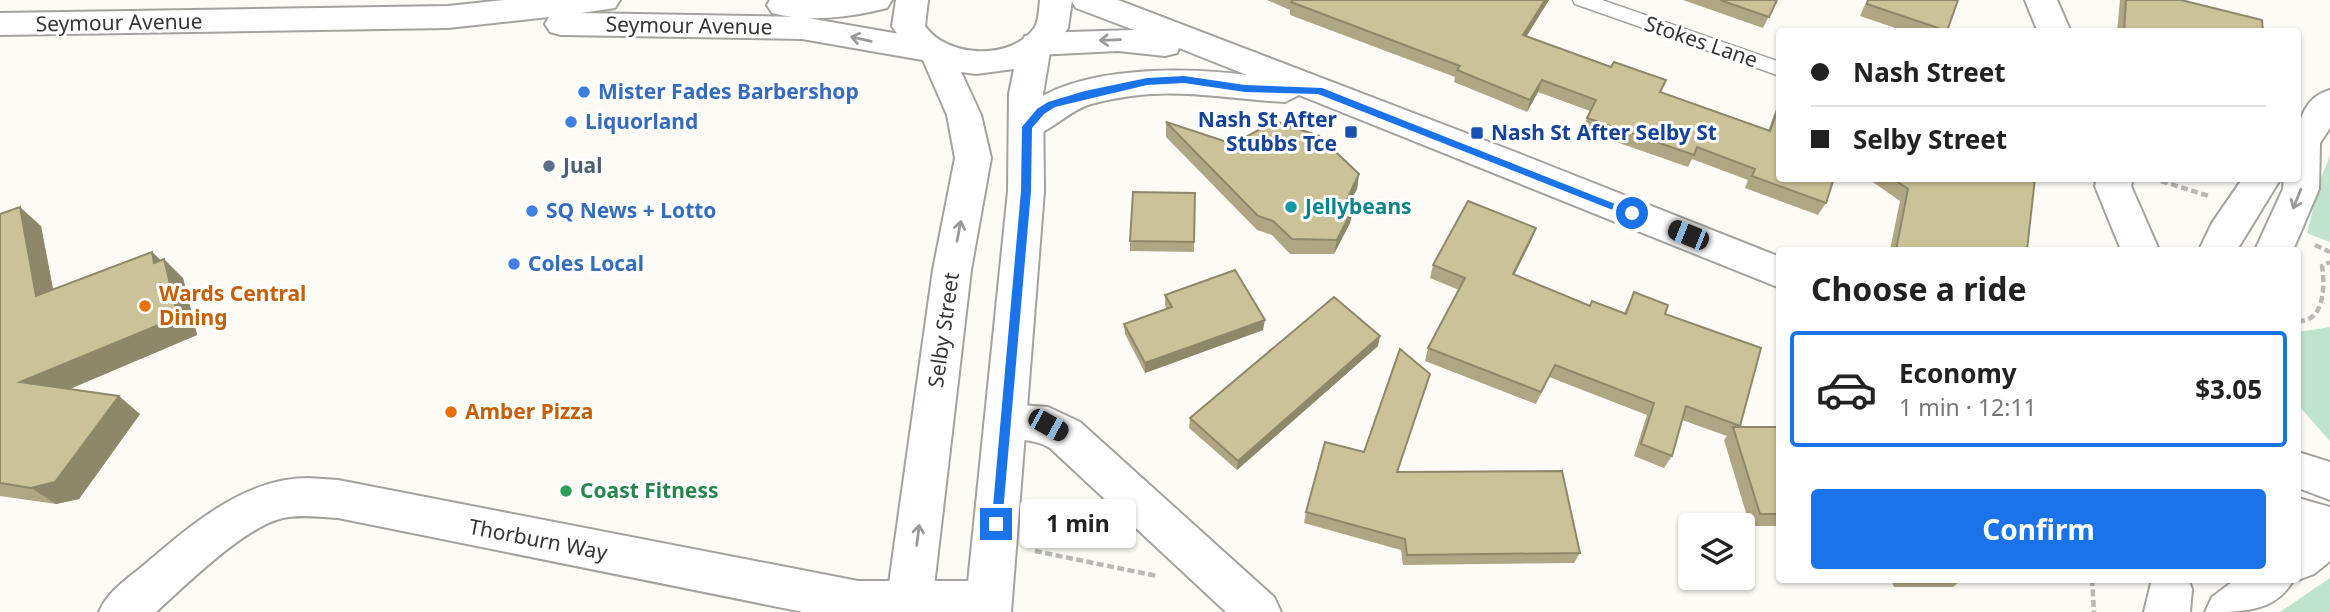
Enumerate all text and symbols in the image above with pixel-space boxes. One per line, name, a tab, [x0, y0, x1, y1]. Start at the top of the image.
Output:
street label: Seymour Avenue	[35, 7, 203, 37]
street label: Stokes Lane	[1641, 9, 1762, 74]
street label: Seymour Avenue	[605, 10, 773, 40]
one-way arrow	[850, 32, 873, 45]
one-way arrow	[1099, 34, 1122, 47]
text: Nash Street	[1853, 54, 2005, 90]
place label: Mister Fades Barbershop	[598, 77, 859, 105]
marker: Mister Fades Barbershop	[576, 84, 592, 100]
place label: Nash St After Stubbs Tce	[1198, 105, 1338, 157]
place label: Liquorland	[585, 107, 698, 135]
marker: Liquorland	[563, 114, 579, 130]
place label: Nash St After Selby St	[1491, 118, 1717, 146]
text: Selby Street	[1853, 121, 2007, 157]
marker: Nash St After Stubbs Tce	[1343, 124, 1359, 140]
marker: Nash St After Selby St	[1469, 125, 1485, 141]
place label: Jual	[561, 151, 602, 179]
marker: Jual	[541, 158, 557, 174]
one-way arrow	[2289, 188, 2302, 209]
place label: Jellybeans	[1303, 192, 1412, 220]
place label: SQ News + Lotto	[546, 196, 717, 224]
route start	[1616, 197, 1648, 229]
marker: Jellybeans	[1283, 199, 1299, 215]
marker: SQ News + Lotto	[524, 203, 540, 219]
car	[1665, 217, 1712, 253]
one-way arrow	[952, 220, 966, 243]
place label: Coles Local	[528, 249, 644, 277]
marker: Coles Local	[506, 256, 522, 272]
text: Choose a ride	[1811, 267, 2027, 310]
street label: Selby Street	[921, 270, 965, 389]
place label: Wards Central Dining	[159, 279, 306, 331]
marker: Wards Central Dining	[137, 298, 153, 314]
text: Economy	[1899, 355, 2017, 391]
icon: car	[1815, 358, 1878, 421]
text: $3.05	[2195, 371, 2262, 407]
text: 1 min · 12:11	[1899, 391, 2037, 423]
place label: Amber Pizza	[465, 397, 593, 425]
marker: Amber Pizza	[443, 404, 459, 420]
car	[1025, 406, 1072, 444]
place label: Coast Fitness	[580, 476, 719, 504]
marker: Coast Fitness	[558, 483, 574, 499]
button: Confirm	[1811, 489, 2266, 569]
callout: 1 min	[1020, 500, 1136, 548]
text: 1 min	[1046, 507, 1110, 539]
route end	[980, 508, 1012, 540]
street label: Thorburn Way	[466, 512, 610, 566]
map controls	[1678, 513, 1755, 590]
button: layers	[1678, 513, 1755, 590]
one-way arrow	[911, 524, 924, 546]

